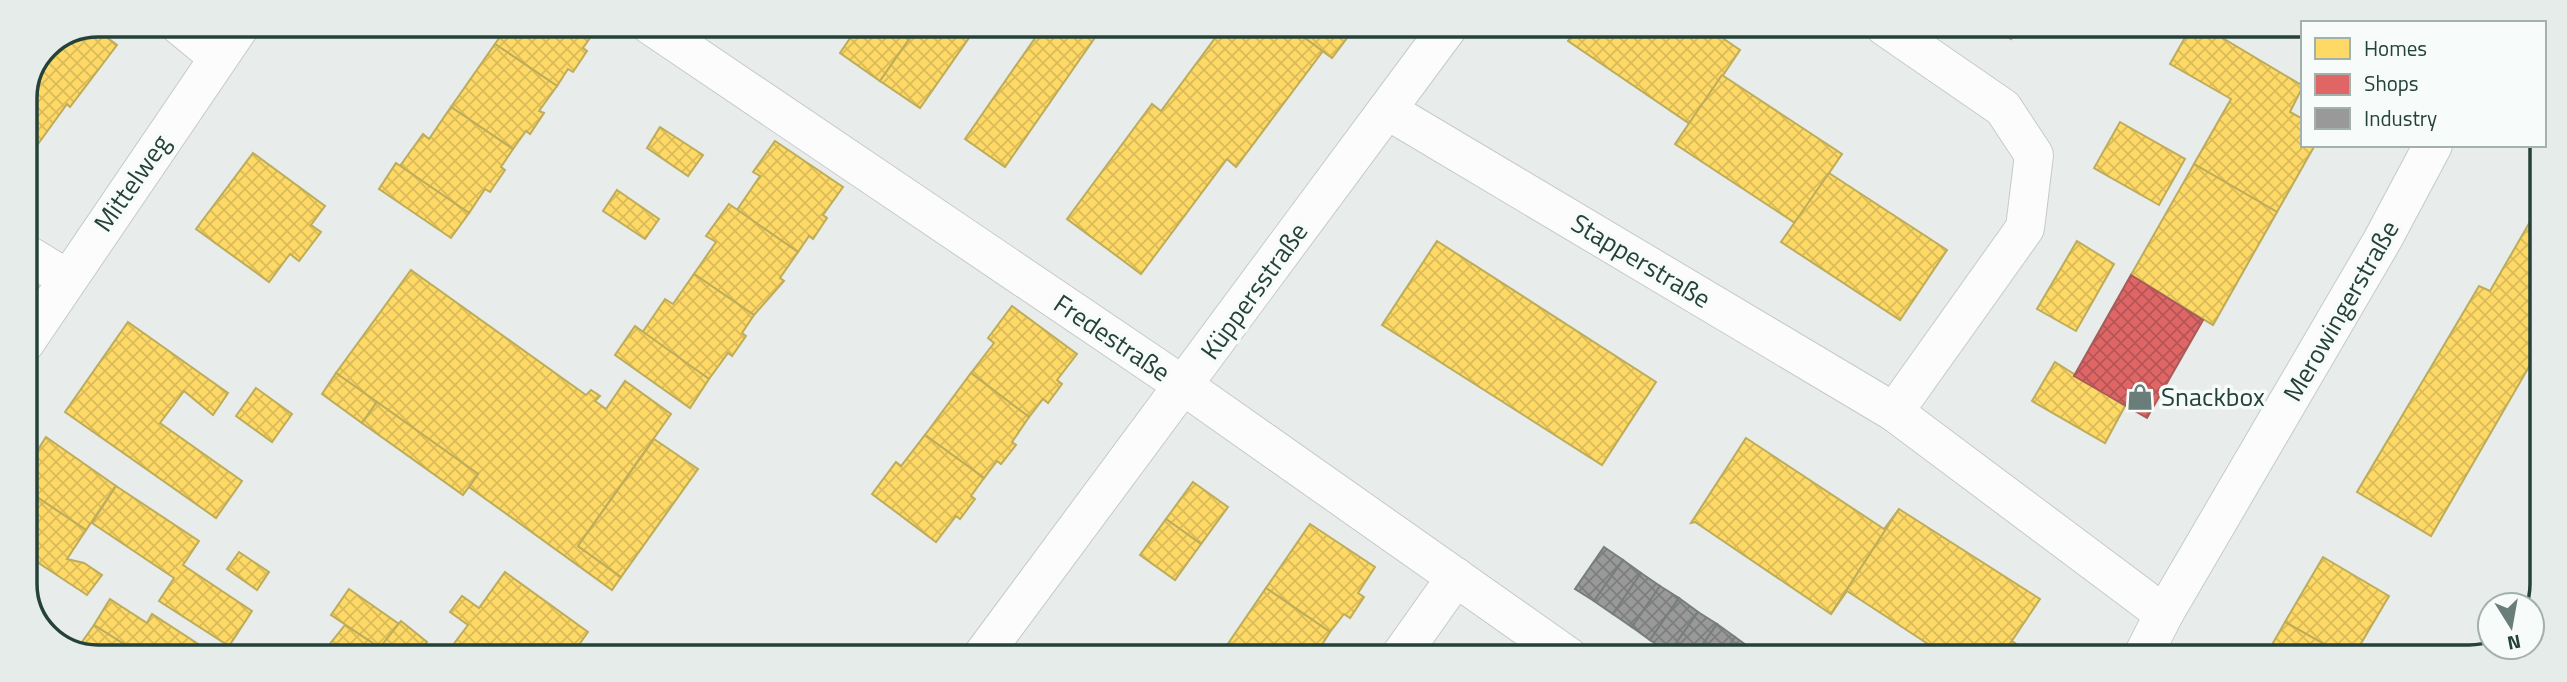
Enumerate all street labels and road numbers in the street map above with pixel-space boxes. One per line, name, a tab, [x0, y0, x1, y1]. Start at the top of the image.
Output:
street label: Mittelweg	[84, 126, 179, 239]
street label: Stapperstraße	[1564, 203, 1719, 318]
street label: Merowingerstraße	[2273, 213, 2408, 409]
street label: Küppersstraße	[1190, 214, 1317, 367]
street label: Fredestraße	[1046, 284, 1178, 391]

